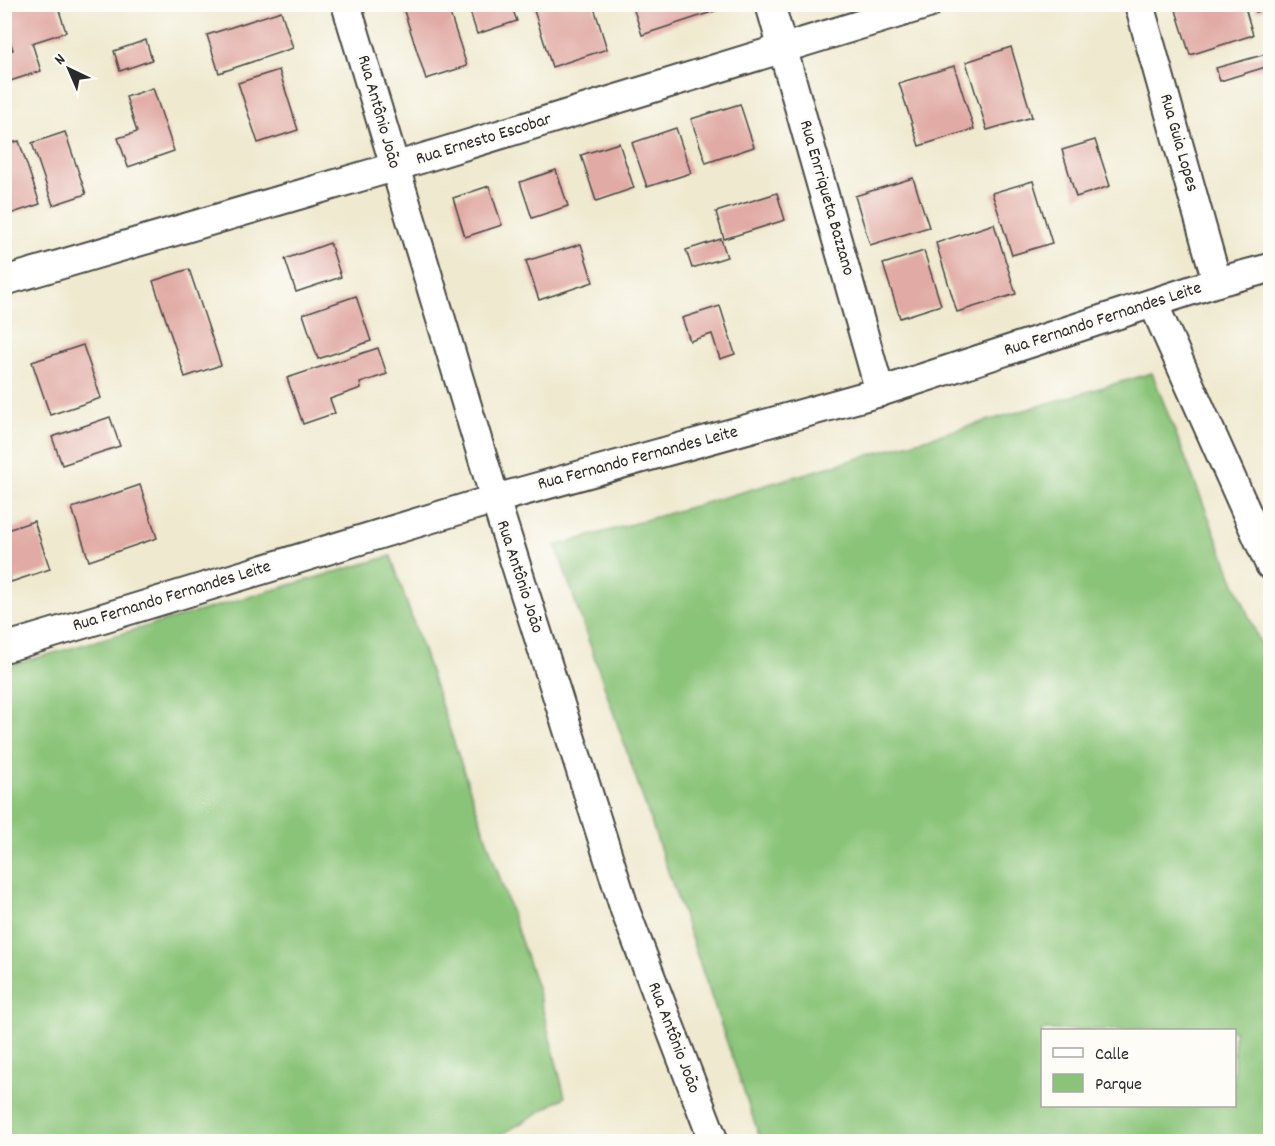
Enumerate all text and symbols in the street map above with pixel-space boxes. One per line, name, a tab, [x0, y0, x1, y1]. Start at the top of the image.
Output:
north arrow	[39, 39, 99, 99]
text: N	[49, 49, 71, 71]
street label: Rua Antônio João	[350, 52, 406, 172]
street label: Rua Guia Lopes	[1152, 91, 1204, 195]
street label: Rua Ernesto Escobar	[413, 107, 555, 172]
street label: Rua Enrriqueta Bazzano	[792, 117, 860, 279]
street label: Rua Fernando Fernandes Leite	[1001, 276, 1205, 364]
street label: Rua Fernando Fernandes Leite	[535, 420, 741, 498]
street label: Rua Antônio João	[489, 517, 549, 637]
street label: Rua Fernando Fernandes Leite	[70, 555, 274, 639]
street label: Rua Antônio João	[640, 979, 706, 1097]
legend	[1041, 1029, 1236, 1107]
text: Calle	[1095, 1043, 1129, 1068]
text: Parque	[1095, 1073, 1142, 1098]

